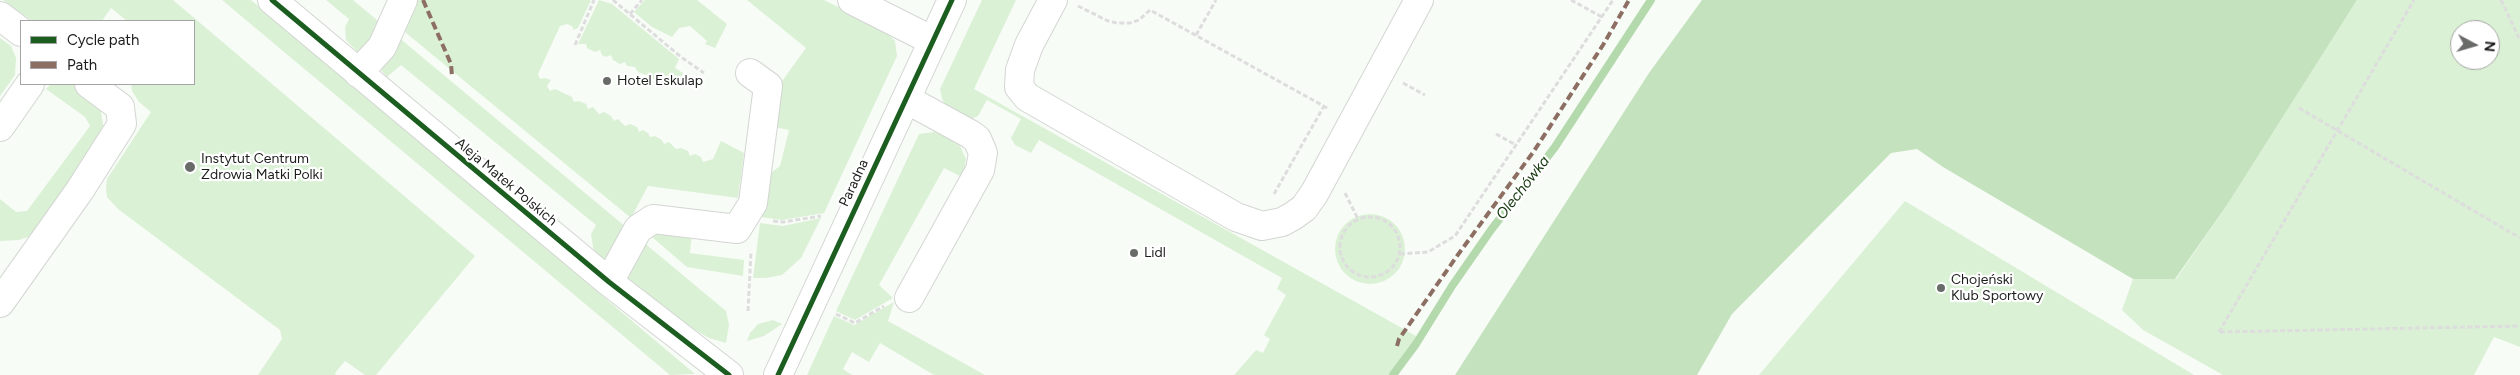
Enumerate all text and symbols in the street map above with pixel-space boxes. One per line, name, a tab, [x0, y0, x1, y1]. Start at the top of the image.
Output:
legend	[20, 20, 195, 85]
north arrow	[2450, 20, 2500, 70]
text: Cycle path	[67, 31, 139, 49]
text: N	[2480, 40, 2498, 53]
text: Path	[67, 56, 97, 74]
place label: Hotel Eskulap	[617, 73, 703, 89]
marker: Hotel Eskulap	[601, 75, 613, 87]
street label: Aleja Matek Polskich	[452, 134, 560, 230]
place label: Instytut Centrum Zdrowia Matki Polki	[201, 151, 323, 184]
water label: Olechówka	[1493, 153, 1553, 223]
street label: Paradna	[836, 157, 872, 209]
marker: Instytut Centrum Zdrowia Matki Polki	[183, 160, 197, 174]
place label: Lidl	[1144, 245, 1166, 261]
marker: Lidl	[1128, 247, 1140, 259]
place label: Chojeński Klub Sportowy	[1951, 272, 2043, 304]
marker: Chojeński Klub Sportowy	[1935, 282, 1947, 294]

